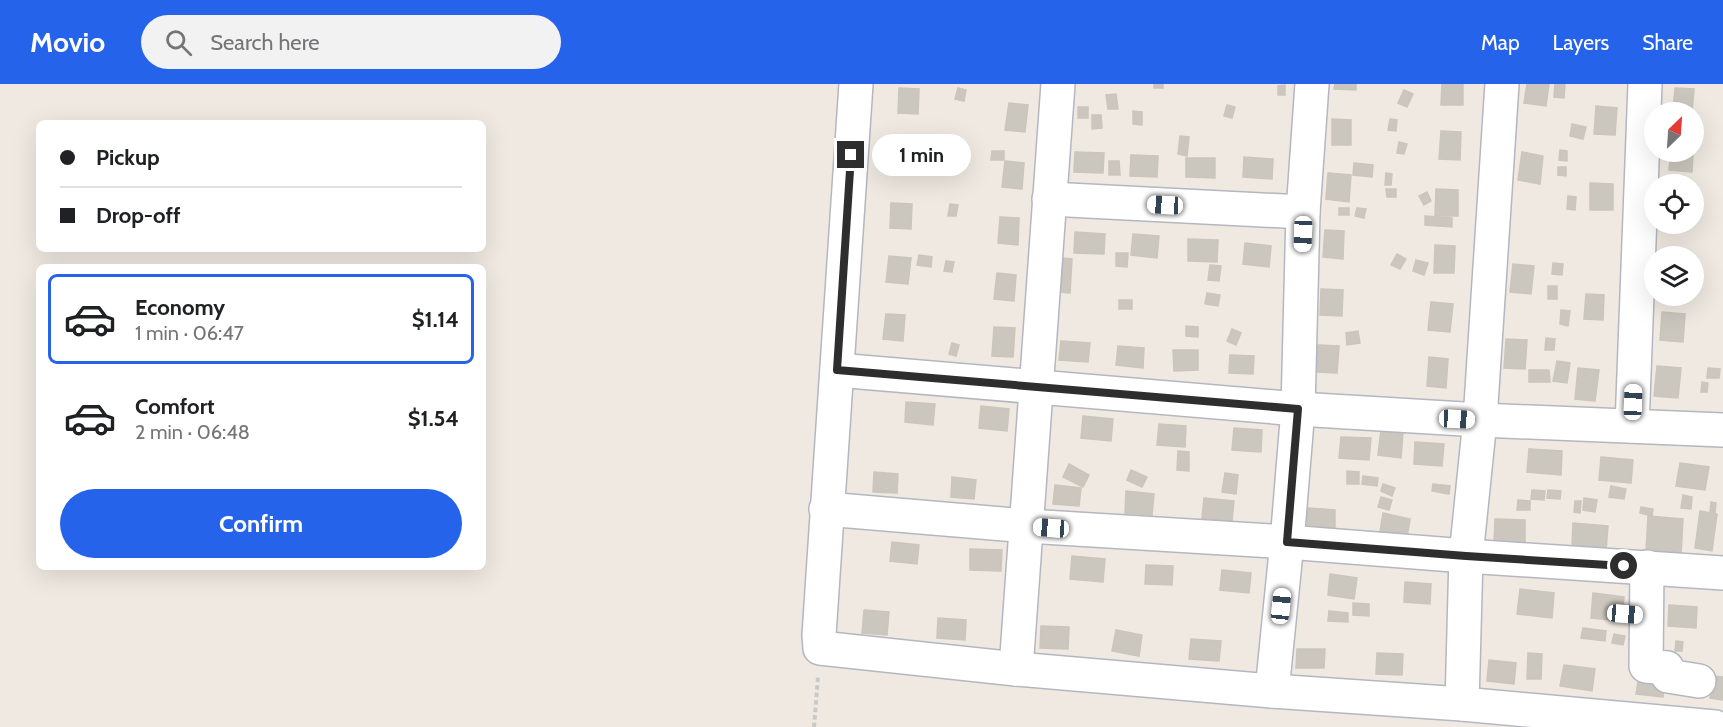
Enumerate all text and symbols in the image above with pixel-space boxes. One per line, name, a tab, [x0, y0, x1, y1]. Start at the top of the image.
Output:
search box	[141, 15, 561, 69]
text: Movio	[30, 25, 105, 59]
icon: search	[162, 26, 195, 59]
text: Search here	[210, 29, 320, 56]
text: Map	[1481, 30, 1520, 55]
text: Layers	[1553, 30, 1609, 55]
text: Share	[1642, 30, 1693, 55]
north arrow	[1644, 102, 1704, 162]
map controls	[1644, 102, 1704, 306]
callout: 1 min	[872, 134, 971, 176]
route end	[837, 141, 864, 168]
text: 1 min	[899, 143, 944, 167]
text: Pickup	[96, 144, 160, 171]
button: locate	[1644, 174, 1704, 234]
car	[1147, 195, 1183, 215]
text: Drop-off	[96, 202, 180, 229]
car	[1293, 216, 1313, 252]
button: layers	[1644, 246, 1704, 306]
icon: car	[63, 292, 117, 346]
text: Economy	[135, 294, 225, 321]
text: $1.14	[412, 306, 459, 333]
text: 1 min · 06:47	[135, 321, 244, 345]
car	[1623, 384, 1643, 420]
icon: car	[63, 391, 117, 445]
text: Comfort	[135, 393, 214, 420]
text: $1.54	[408, 405, 459, 432]
car	[1439, 409, 1475, 429]
text: 2 min · 06:48	[135, 420, 250, 444]
button: Confirm	[60, 489, 462, 558]
car	[1032, 518, 1070, 538]
route start	[1610, 552, 1637, 579]
car	[1270, 587, 1292, 625]
car	[1606, 603, 1644, 625]

